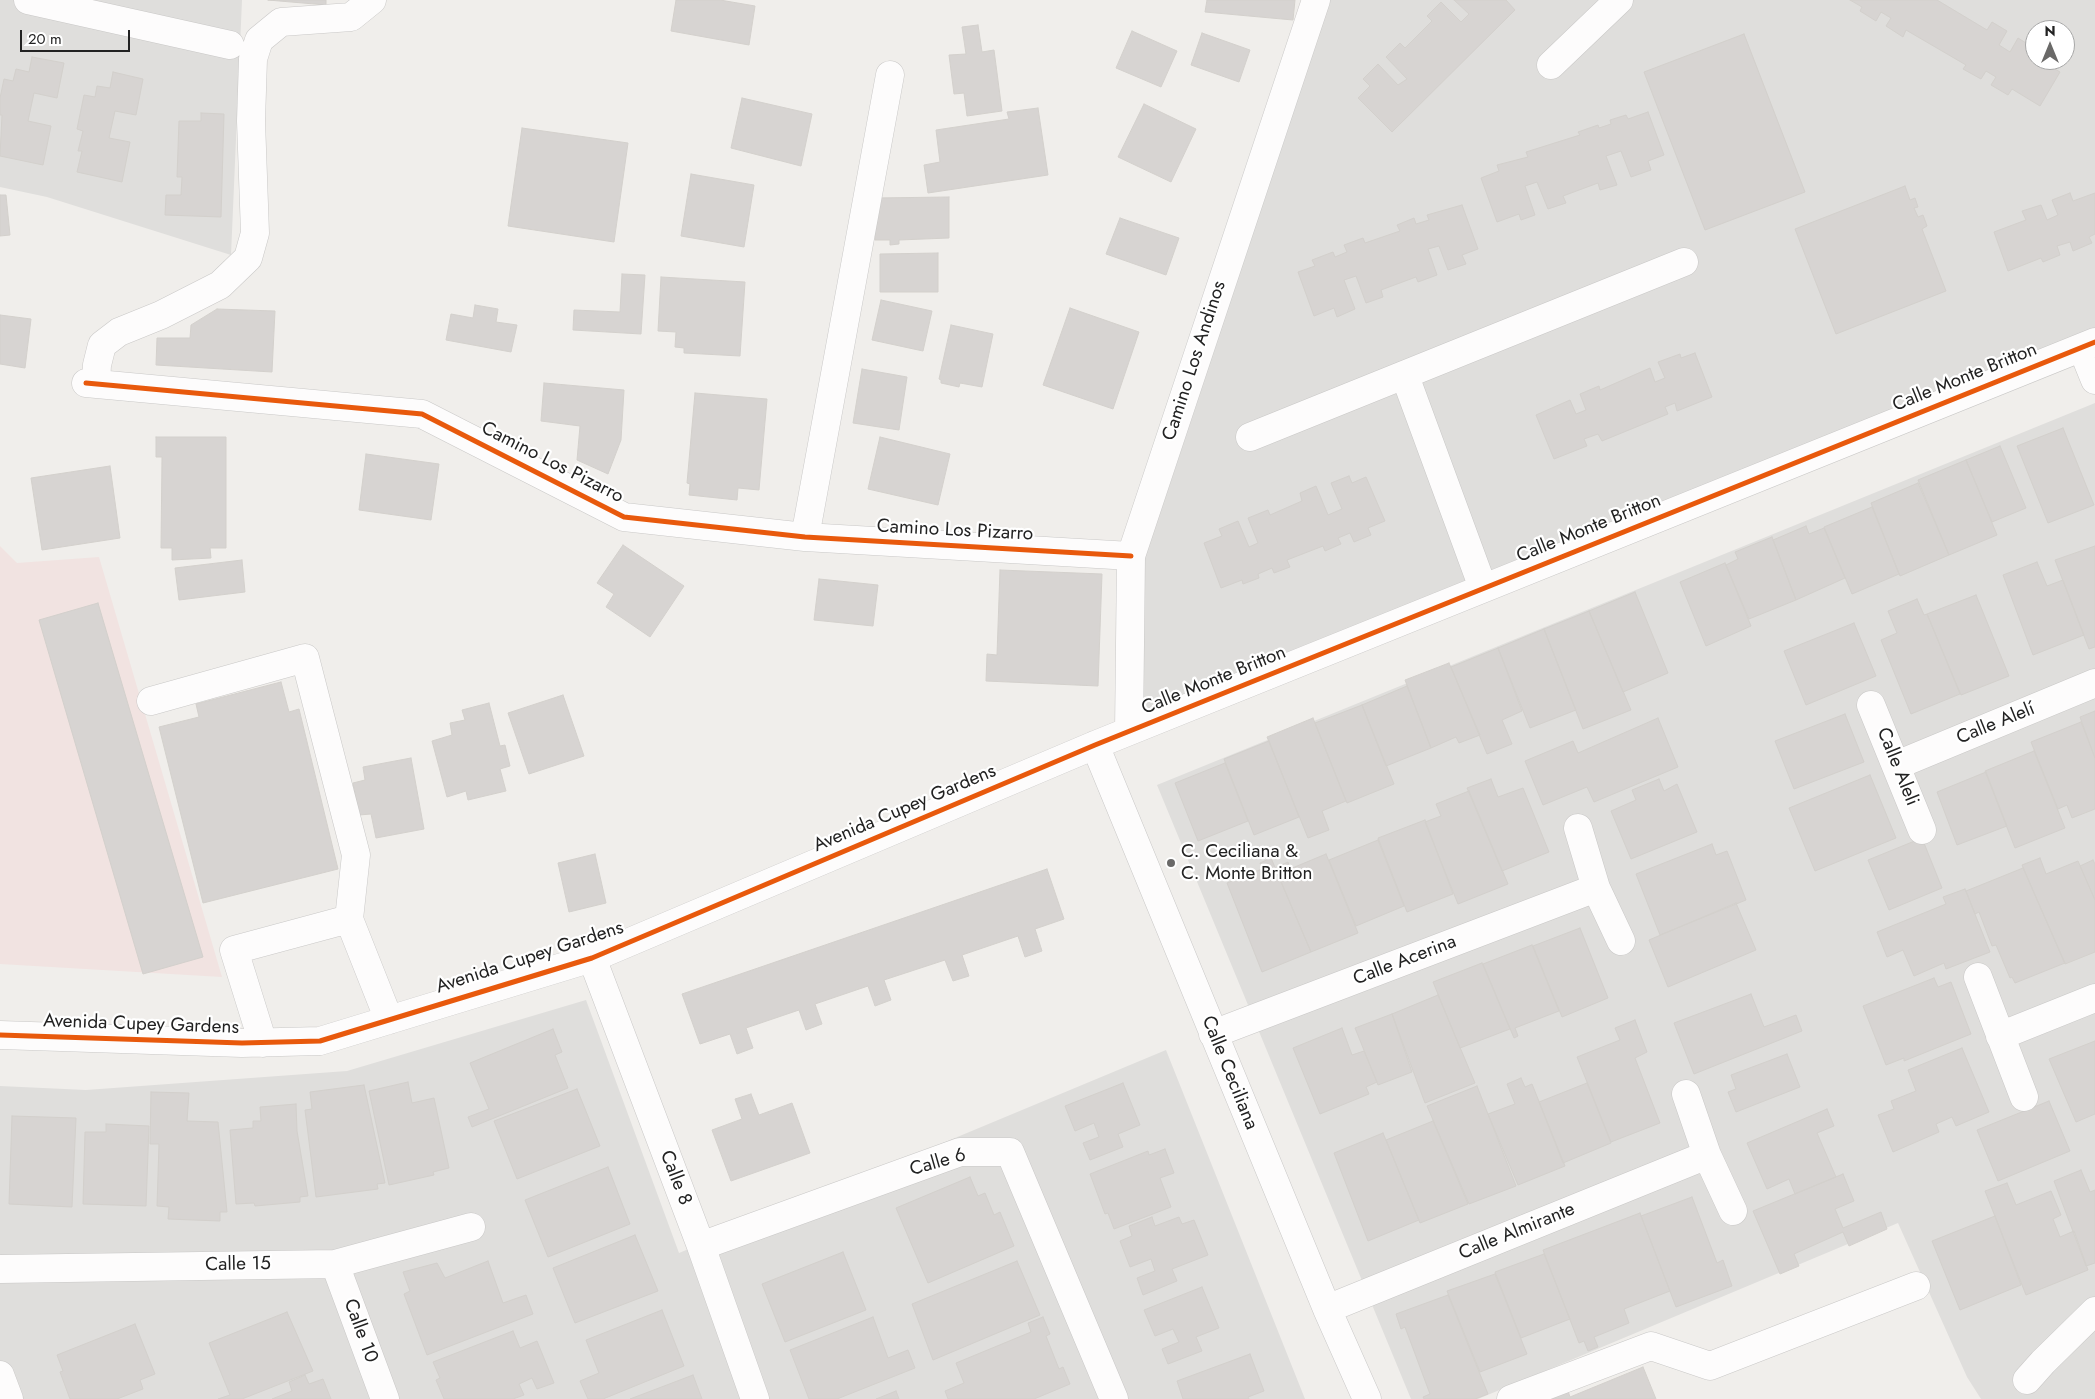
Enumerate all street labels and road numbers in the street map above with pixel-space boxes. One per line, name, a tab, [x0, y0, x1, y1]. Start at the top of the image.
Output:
street label: Camino Los Andinos	[1158, 278, 1232, 444]
street label: Calle Monte Britton	[1889, 339, 2041, 417]
street label: Camino Los Pizarro	[477, 417, 627, 509]
street label: Calle Monte Britton	[1513, 490, 1665, 568]
street label: Camino Los Pizarro	[876, 516, 1034, 546]
street label: Calle Monte Britton	[1138, 642, 1290, 720]
street label: Calle Alelí	[1954, 698, 2038, 750]
street label: Calle Aleli	[1871, 725, 1923, 809]
street label: Avenida Cupey Gardens	[810, 760, 1000, 858]
street label: Avenida Cupey Gardens	[433, 917, 627, 999]
street label: Calle Acerina	[1350, 931, 1460, 991]
street label: Avenida Cupey Gardens	[43, 1010, 239, 1040]
street label: Calle Ceciliana	[1196, 1013, 1262, 1133]
street label: Calle 6	[907, 1144, 969, 1182]
street label: Calle 8	[654, 1147, 696, 1209]
street label: Calle Almirante	[1456, 1198, 1578, 1266]
street label: Calle 15	[205, 1253, 271, 1277]
street label: Calle 10	[338, 1296, 382, 1366]

